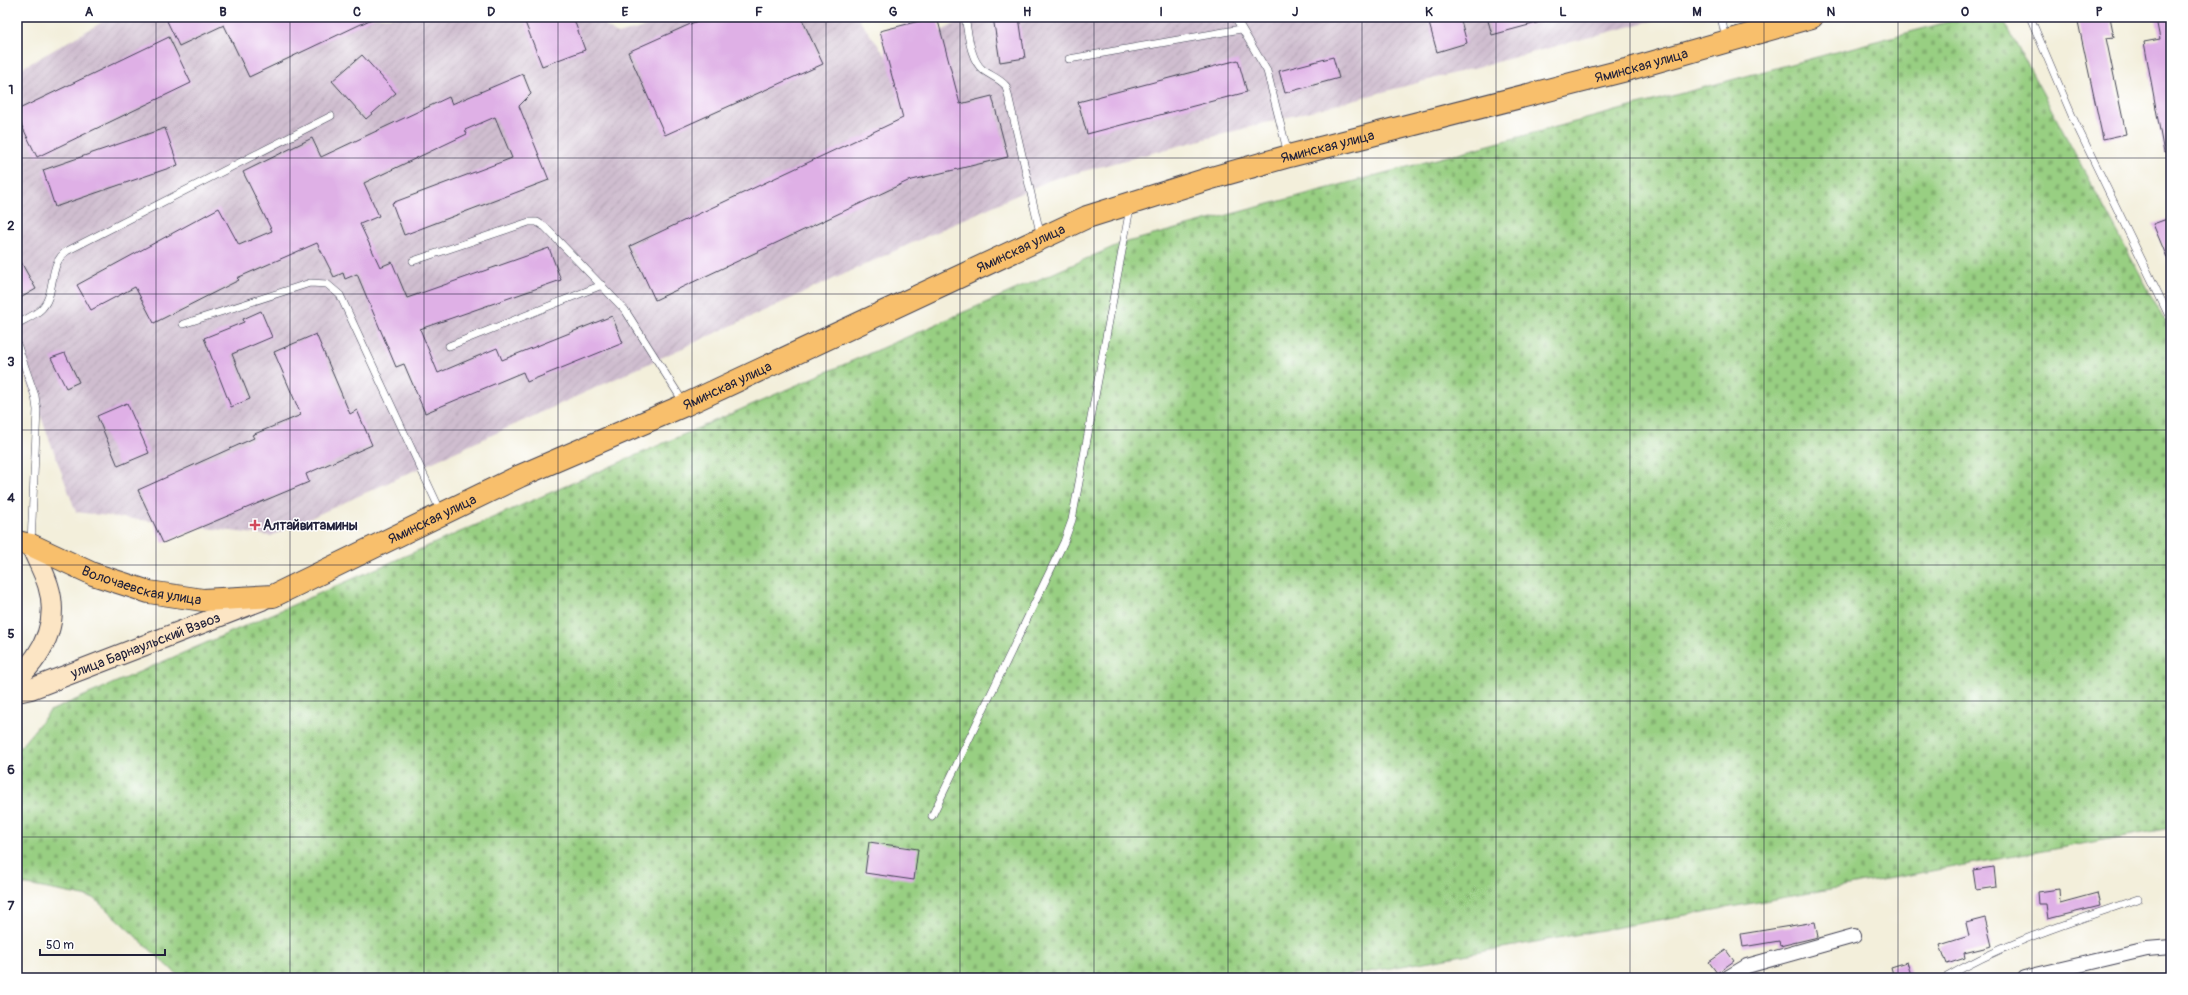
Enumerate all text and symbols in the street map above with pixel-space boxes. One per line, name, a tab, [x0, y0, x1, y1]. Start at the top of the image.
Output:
text: A	[85, 4, 94, 20]
text: B	[219, 4, 227, 20]
text: C	[353, 4, 361, 20]
text: D	[487, 4, 495, 20]
text: E	[622, 4, 629, 20]
text: F	[755, 4, 763, 20]
text: G	[889, 4, 898, 20]
text: H	[1023, 4, 1031, 20]
text: I	[1159, 4, 1163, 20]
text: J	[1292, 4, 1298, 20]
text: K	[1425, 4, 1433, 20]
text: L	[1559, 4, 1567, 20]
text: M	[1692, 4, 1702, 20]
text: N	[1827, 4, 1836, 20]
text: O	[1961, 4, 1970, 20]
text: P	[2095, 4, 2103, 20]
street label: Яминская улица	[1593, 44, 1690, 86]
text: 1	[8, 82, 14, 98]
street label: Яминская улица	[1279, 126, 1376, 166]
text: 2	[7, 218, 15, 234]
street label: Яминская улица	[974, 220, 1068, 276]
text: 3	[7, 354, 15, 370]
street label: Яминская улица	[680, 357, 774, 413]
text: 4	[7, 490, 15, 506]
street label: Яминская улица	[385, 490, 479, 547]
place label: Алтайвитамины	[263, 517, 358, 534]
marker: Алтайвитамины	[250, 520, 260, 530]
street label: Волочаевская улица	[79, 561, 203, 608]
street label: улица Барнаульский Взвоз	[67, 608, 223, 682]
text: 5	[7, 626, 15, 642]
text: 6	[7, 762, 15, 778]
text: 7	[8, 898, 15, 914]
scale bar	[40, 931, 165, 957]
text: 50 m	[46, 938, 74, 953]

